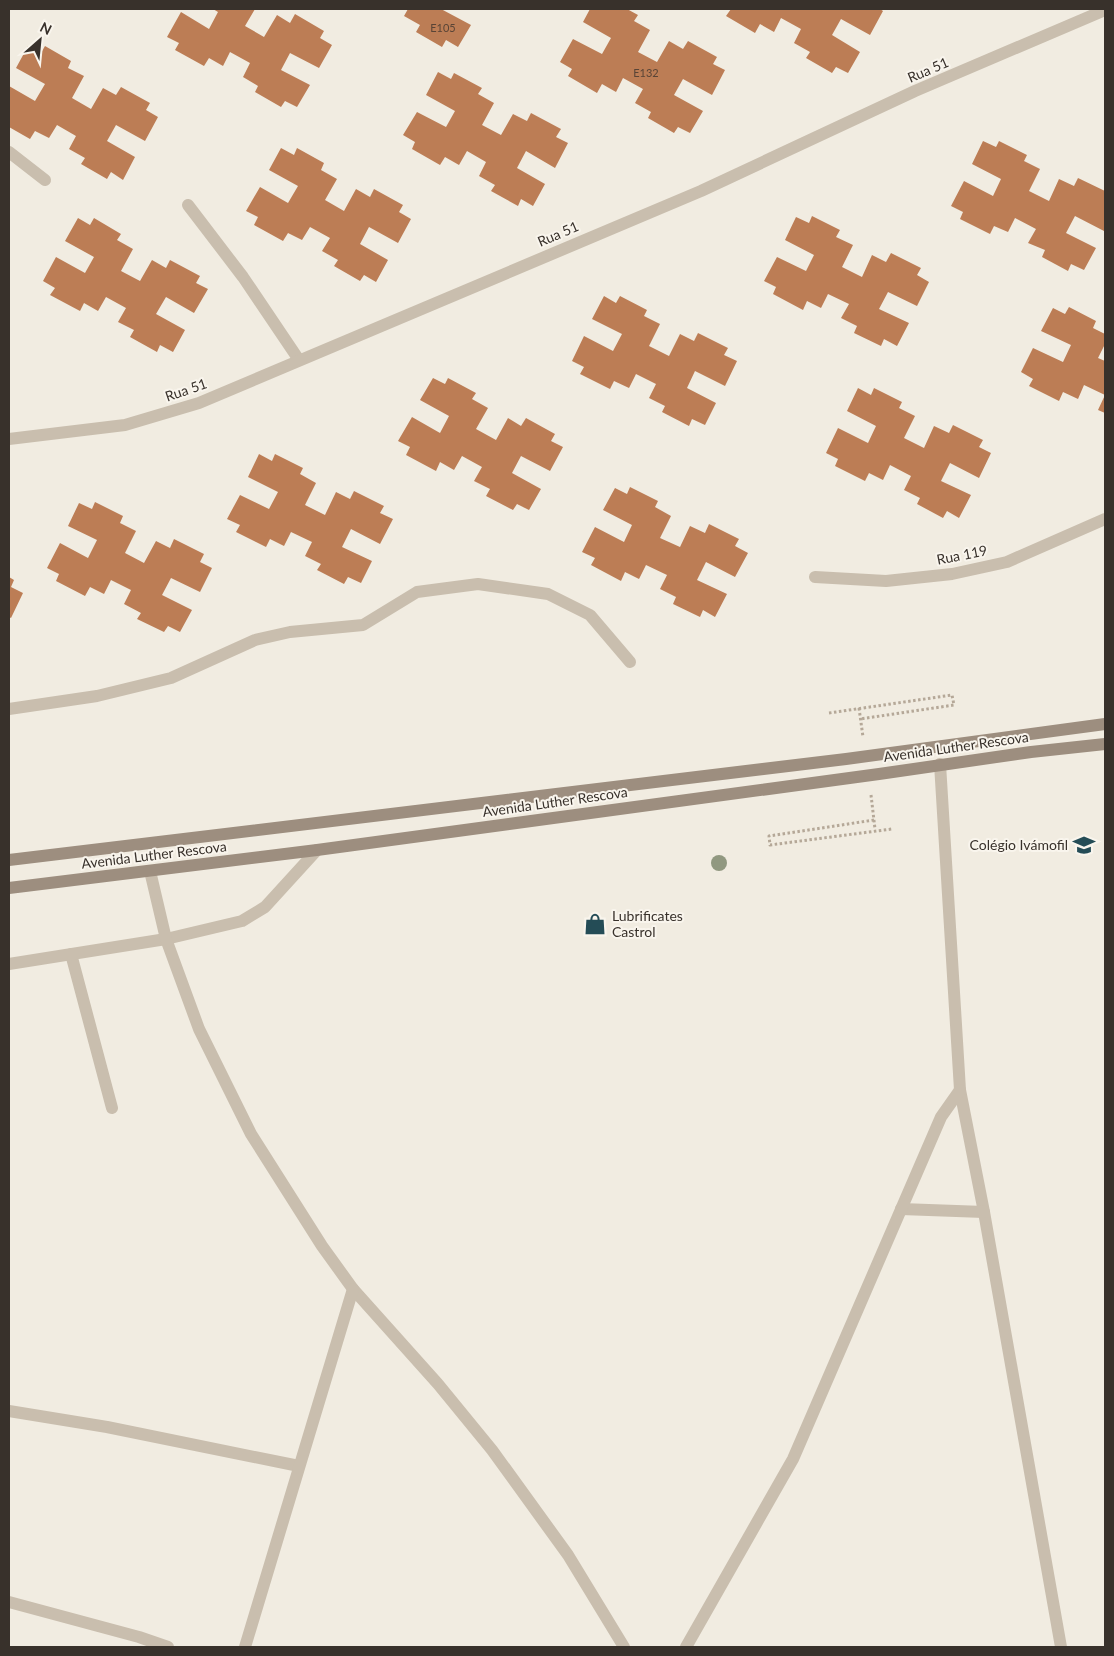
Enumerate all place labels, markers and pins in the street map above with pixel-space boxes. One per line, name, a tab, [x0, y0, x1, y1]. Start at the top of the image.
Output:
school or university icon: Colégio Ivámofil	[1071, 832, 1097, 858]
place label: Colégio Ivámofil	[970, 836, 1068, 853]
place label: Lubrificates Castrol	[612, 907, 683, 940]
shop icon: Lubrificates Castrol	[582, 911, 608, 937]

